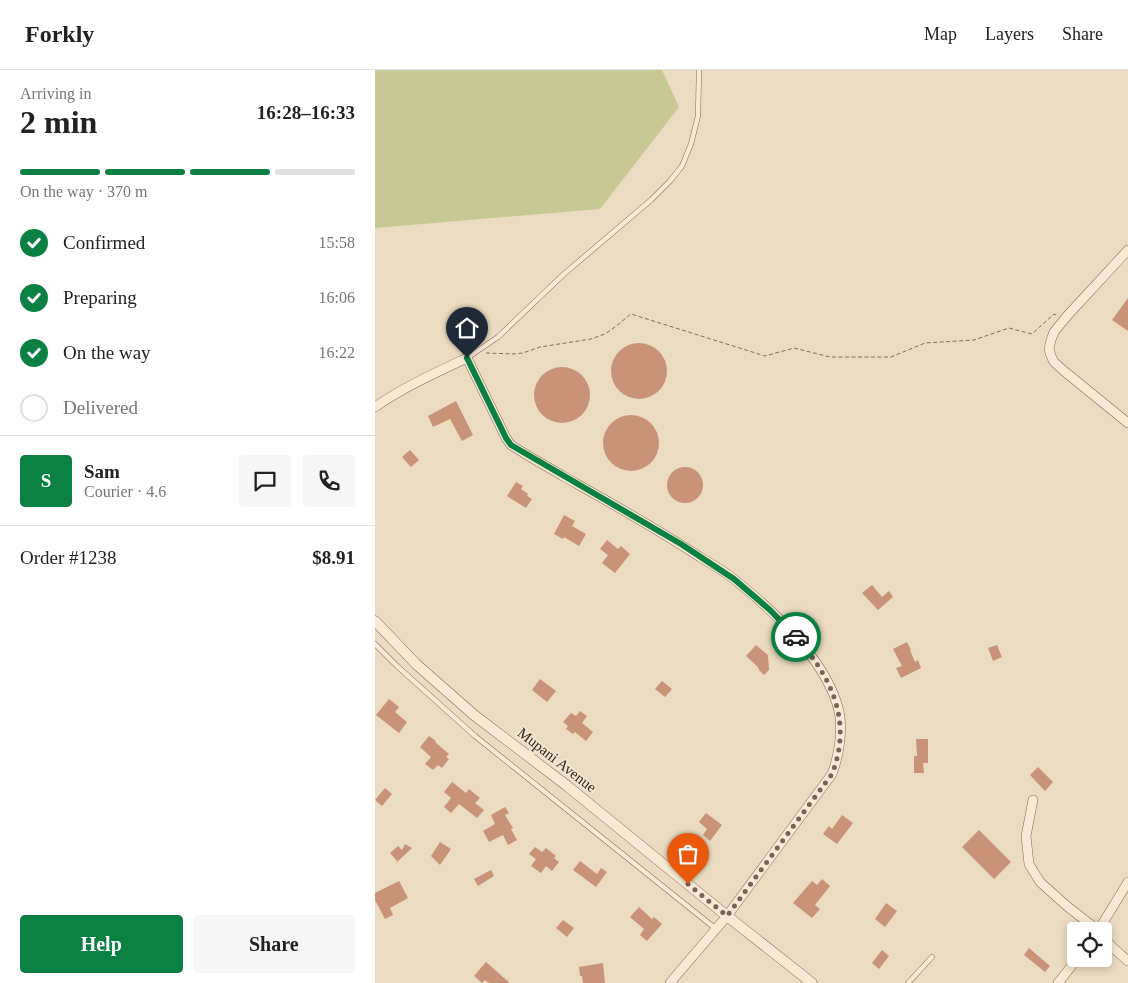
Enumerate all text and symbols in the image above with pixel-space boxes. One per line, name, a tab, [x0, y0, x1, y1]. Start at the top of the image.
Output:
text: Forkly	[25, 21, 94, 47]
text: Map	[924, 24, 957, 44]
text: Layers	[985, 24, 1034, 44]
text: Share	[1062, 24, 1103, 44]
text: Arriving in	[20, 85, 92, 102]
text: 16:28–16:33	[257, 102, 355, 123]
text: 2 min	[20, 104, 97, 140]
text: On the way · 370 m	[20, 183, 148, 200]
icon: check	[20, 229, 48, 257]
text: Confirmed	[63, 232, 145, 253]
text: 15:58	[319, 234, 355, 251]
icon: check	[20, 284, 48, 312]
text: Preparing	[63, 287, 137, 308]
text: 16:06	[319, 289, 355, 306]
pin	[446, 307, 488, 358]
icon: home	[453, 314, 481, 342]
icon: check	[20, 339, 48, 367]
text: On the way	[63, 342, 151, 363]
text: 16:22	[319, 344, 355, 361]
text: Delivered	[63, 397, 138, 418]
button: chat	[239, 455, 291, 507]
button: phone	[303, 455, 355, 507]
text: Sam	[84, 461, 120, 482]
text: S	[41, 470, 51, 491]
text: Courier · 4.6	[84, 483, 166, 500]
text: Order #1238	[20, 547, 117, 568]
text: $8.91	[312, 547, 355, 568]
courier	[771, 612, 821, 662]
icon: car	[782, 623, 810, 651]
street label: Mupani Avenue	[515, 724, 600, 796]
pin	[667, 833, 709, 884]
icon: bag	[674, 840, 702, 868]
button: Help	[20, 915, 183, 973]
button: Share	[193, 915, 355, 973]
map controls	[1067, 922, 1112, 967]
button: locate	[1067, 922, 1112, 967]

